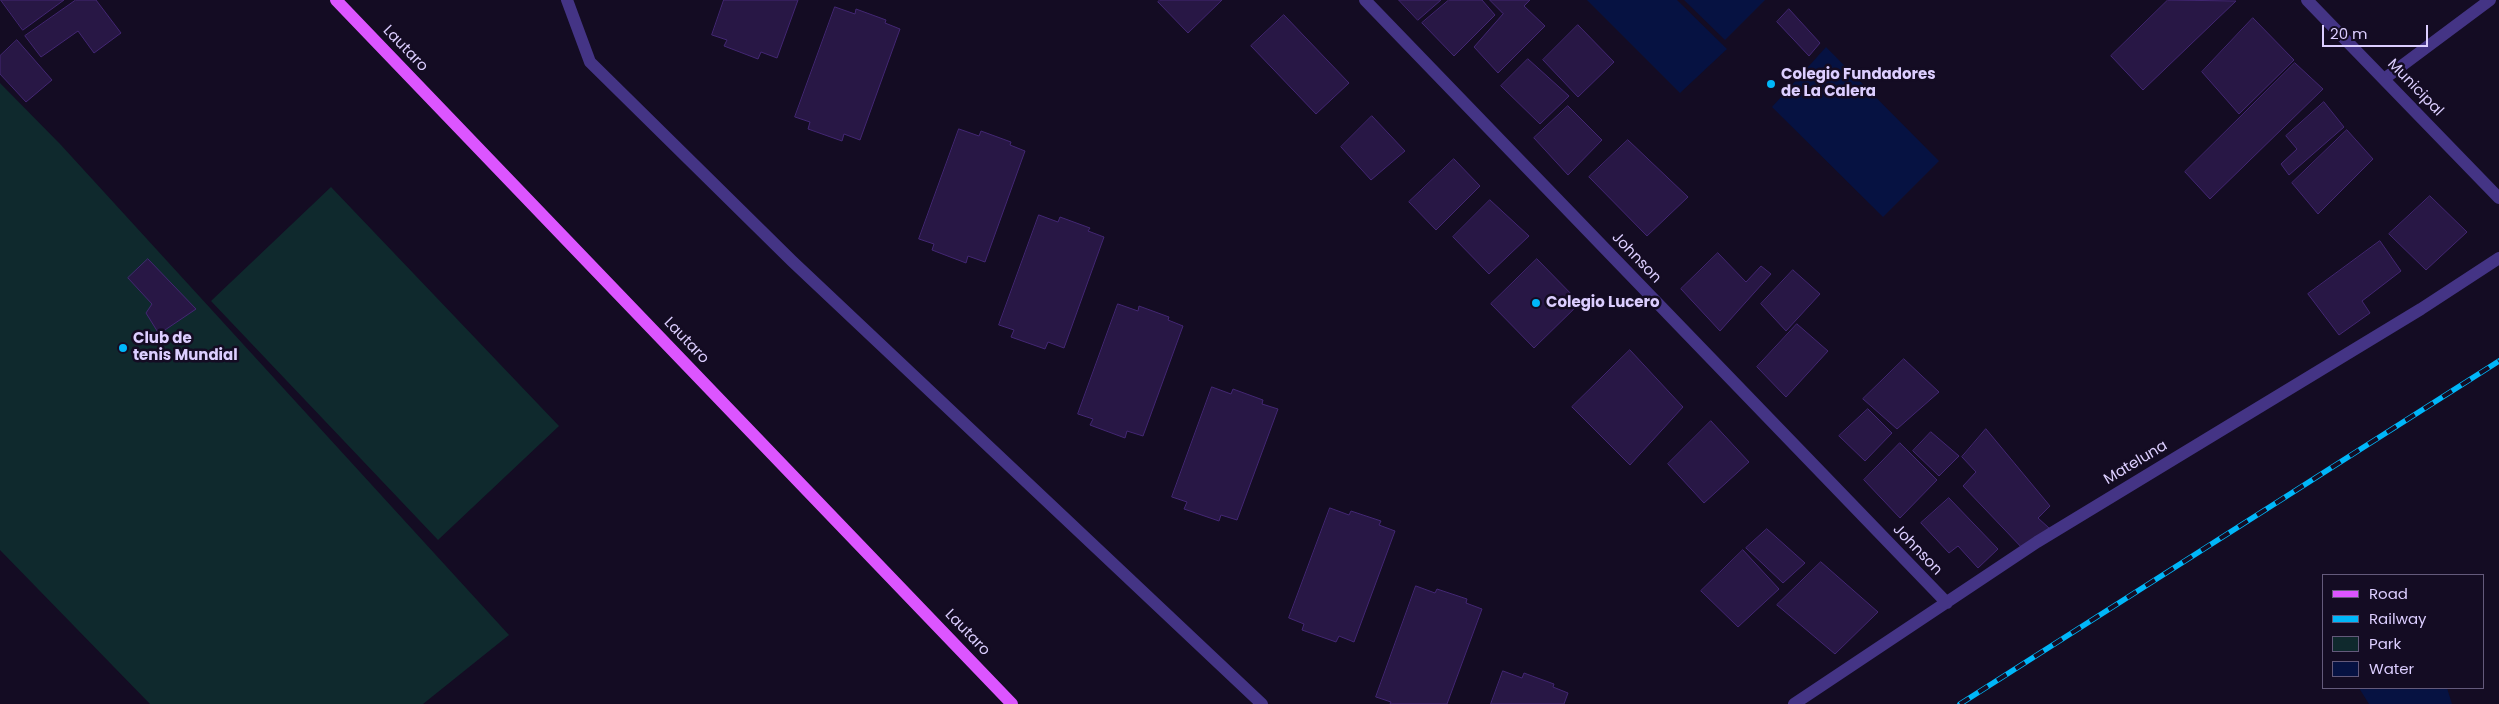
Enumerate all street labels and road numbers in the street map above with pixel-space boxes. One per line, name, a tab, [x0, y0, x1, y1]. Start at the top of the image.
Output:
street label: Lautaro	[379, 22, 431, 76]
street label: Municipal	[2383, 56, 2447, 120]
street label: Johnson	[1607, 229, 1665, 287]
street label: Lautaro	[660, 314, 712, 368]
street label: Mateluna	[2101, 437, 2171, 489]
street label: Johnson	[1888, 521, 1946, 579]
street label: Lautaro	[941, 606, 993, 660]

